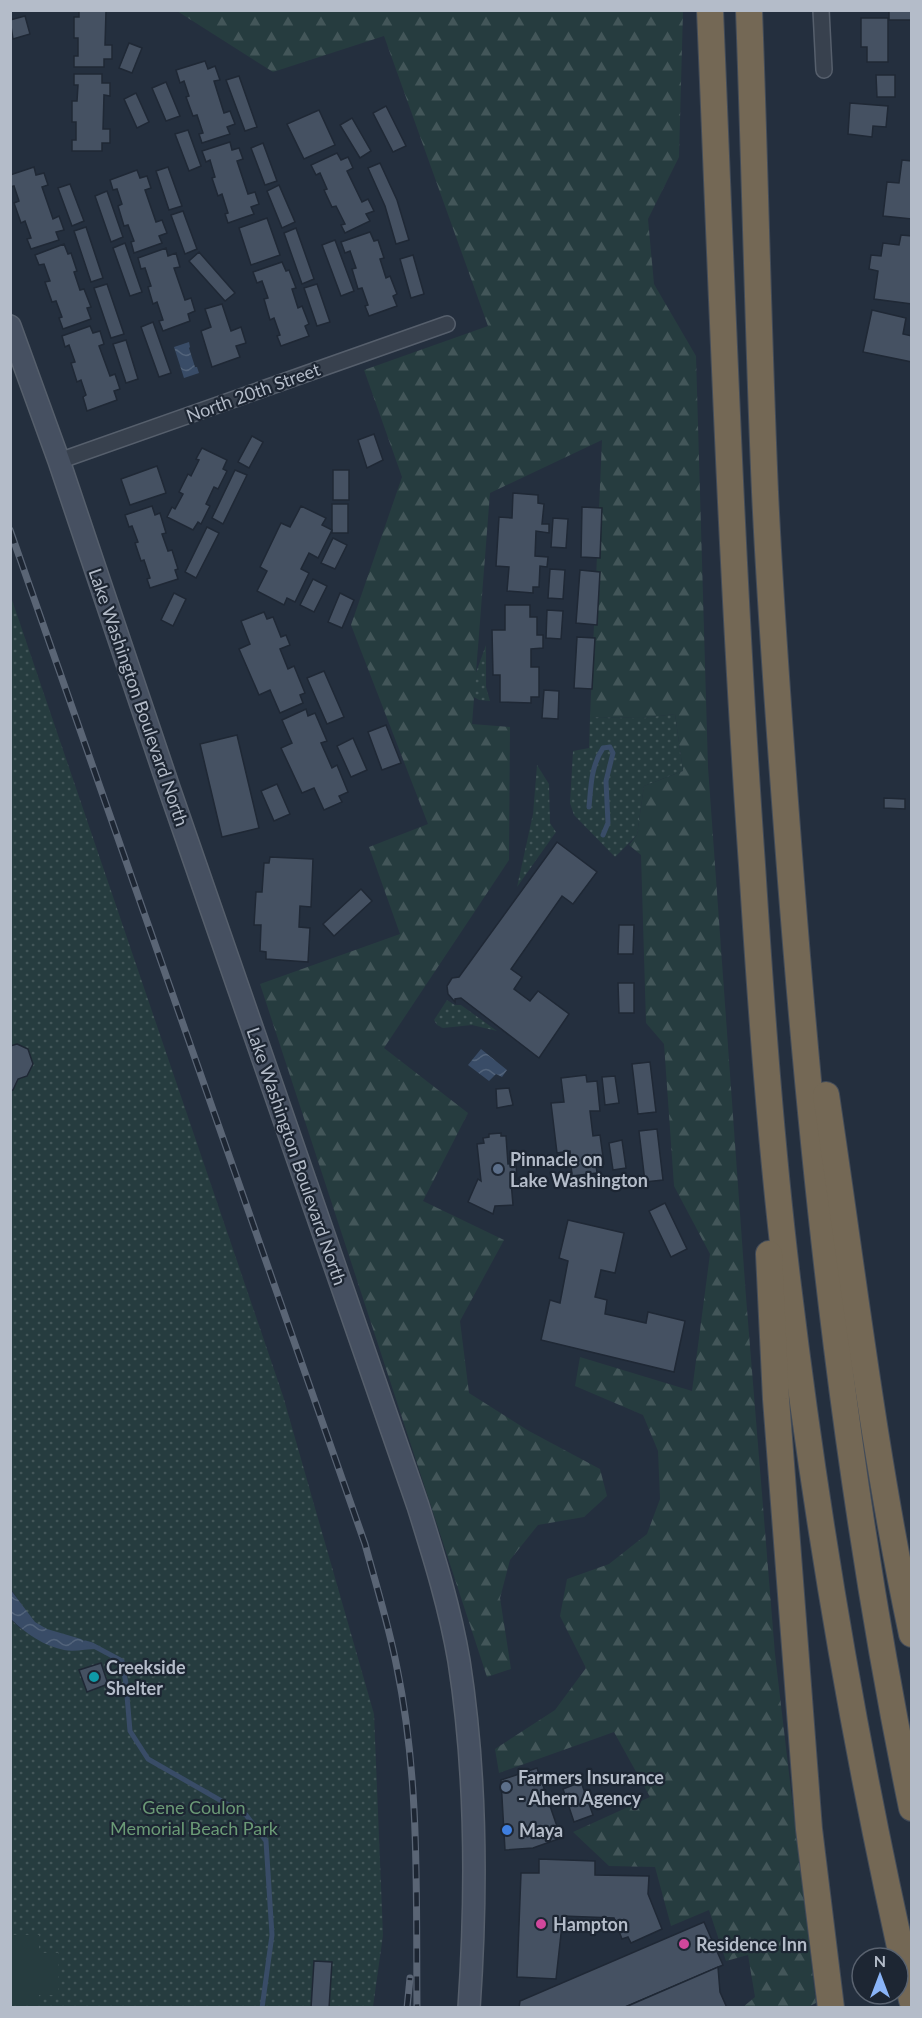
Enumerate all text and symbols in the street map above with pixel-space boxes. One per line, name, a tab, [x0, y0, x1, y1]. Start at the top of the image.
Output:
street label: North 20th Street	[183, 357, 323, 426]
street label: Lake Washington Boulevard North	[84, 565, 194, 829]
street label: Lake Washington Boulevard North	[242, 1024, 352, 1288]
place label: Pinnacle on Lake Washington	[510, 1148, 648, 1191]
marker: Pinnacle on Lake Washington	[491, 1162, 505, 1176]
place label: Creekside Shelter	[106, 1656, 186, 1699]
marker: Creekside Shelter	[87, 1670, 101, 1684]
place label: Farmers Insurance - Ahern Agency	[518, 1766, 664, 1809]
marker: Farmers Insurance - Ahern Agency	[499, 1780, 513, 1794]
park label: Gene Coulon Memorial Beach Park	[110, 1796, 279, 1839]
place label: Maya	[519, 1819, 563, 1841]
marker: Maya	[500, 1823, 514, 1837]
place label: Hampton	[553, 1913, 628, 1935]
marker: Hampton	[534, 1917, 548, 1931]
place label: Residence Inn	[696, 1933, 807, 1955]
marker: Residence Inn	[677, 1937, 691, 1951]
north arrow	[850, 1946, 910, 2006]
text: N	[874, 1951, 886, 1970]

